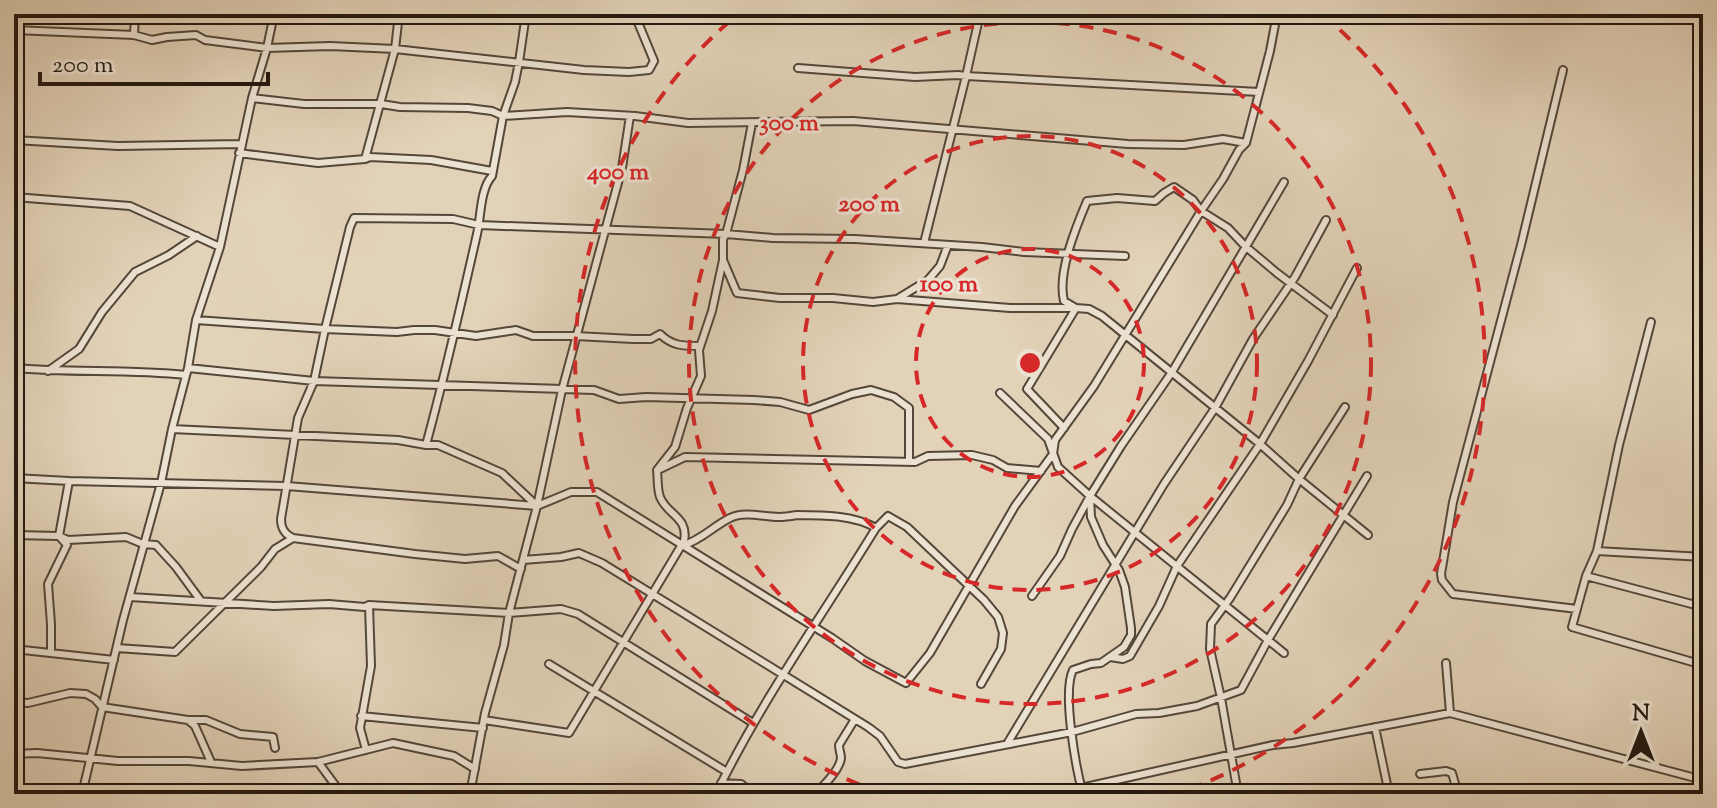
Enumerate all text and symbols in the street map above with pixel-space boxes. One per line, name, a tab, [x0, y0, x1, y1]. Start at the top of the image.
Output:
scale bar	[40, 36, 268, 86]
text: 200 m	[52, 49, 114, 83]
text: 300 m	[759, 107, 819, 141]
text: 400 m	[586, 156, 649, 190]
text: 200 m	[838, 188, 900, 222]
text: 100 m	[920, 268, 978, 302]
centre of rings	[1016, 349, 1044, 377]
north arrow	[1601, 692, 1681, 772]
text: N	[1632, 699, 1650, 731]

